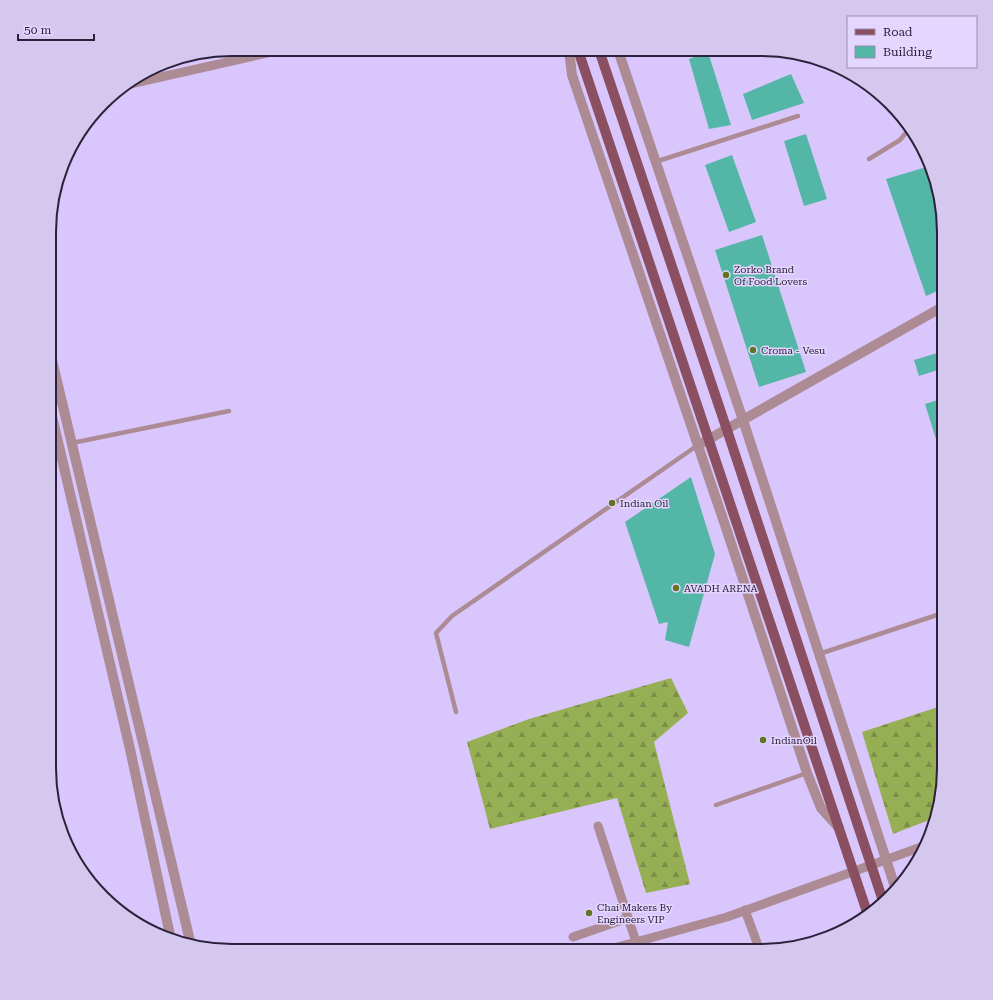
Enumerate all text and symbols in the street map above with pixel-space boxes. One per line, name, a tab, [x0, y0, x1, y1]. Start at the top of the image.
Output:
scale bar	[18, 16, 94, 42]
legend	[847, 16, 977, 68]
text: 50 m	[24, 23, 51, 37]
text: Road	[883, 25, 913, 39]
text: Building	[883, 45, 932, 59]
place label: Zorko Brand Of Food Lovers	[734, 264, 807, 287]
marker: Zorko Brand Of Food Lovers	[721, 270, 731, 280]
marker: Croma - Vesu	[748, 345, 758, 355]
place label: Croma - Vesu	[761, 345, 826, 356]
marker: Indian Oil	[607, 498, 617, 508]
place label: Indian Oil	[620, 498, 668, 509]
marker: AVADH ARENA	[671, 583, 681, 593]
place label: AVADH ARENA	[684, 583, 758, 594]
marker: IndianOil	[758, 735, 768, 745]
place label: IndianOil	[771, 735, 817, 746]
place label: Chai Makers By Engineers VIP	[597, 902, 672, 925]
marker: Chai Makers By Engineers VIP	[584, 908, 594, 918]

